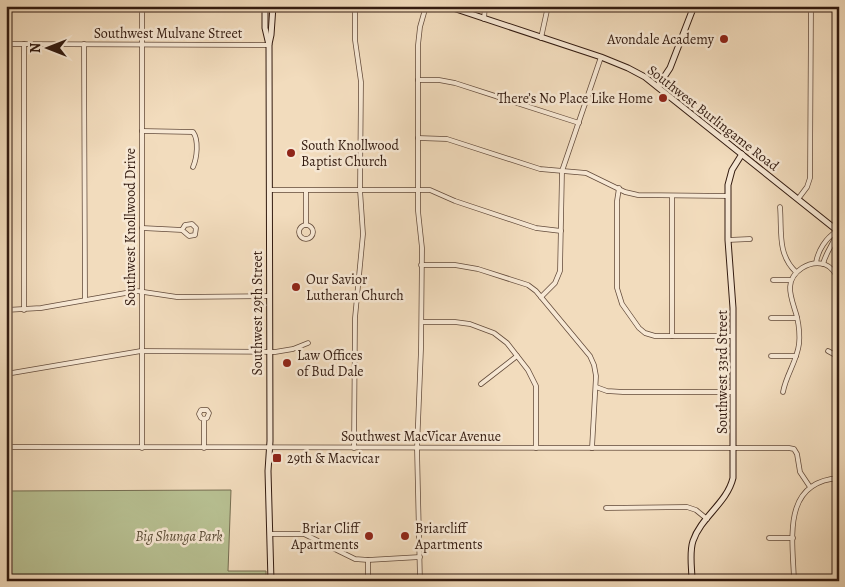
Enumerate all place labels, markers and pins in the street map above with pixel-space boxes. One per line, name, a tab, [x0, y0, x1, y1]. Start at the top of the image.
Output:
place label: Avondale Academy	[606, 30, 715, 49]
marker: Avondale Academy	[718, 33, 730, 45]
place label: There’s No Place Like Home	[497, 89, 653, 108]
marker: There’s No Place Like Home	[657, 92, 669, 104]
place label: South Knollwood Baptist Church	[301, 136, 399, 171]
marker: South Knollwood Baptist Church	[285, 147, 297, 159]
place label: Our Savior Lutheran Church	[306, 270, 404, 305]
marker: Our Savior Lutheran Church	[290, 281, 302, 293]
place label: Law Offices of Bud Dale	[297, 346, 364, 381]
marker: Law Offices of Bud Dale	[281, 357, 293, 369]
place label: 29th & Macvicar	[287, 449, 380, 468]
marker: 29th & Macvicar	[271, 452, 283, 464]
place label: Briar Cliff Apartments	[290, 519, 361, 554]
place label: Briarcliff Apartments	[414, 519, 483, 554]
marker: Briar Cliff Apartments	[363, 530, 375, 542]
marker: Briarcliff Apartments	[399, 530, 411, 542]

